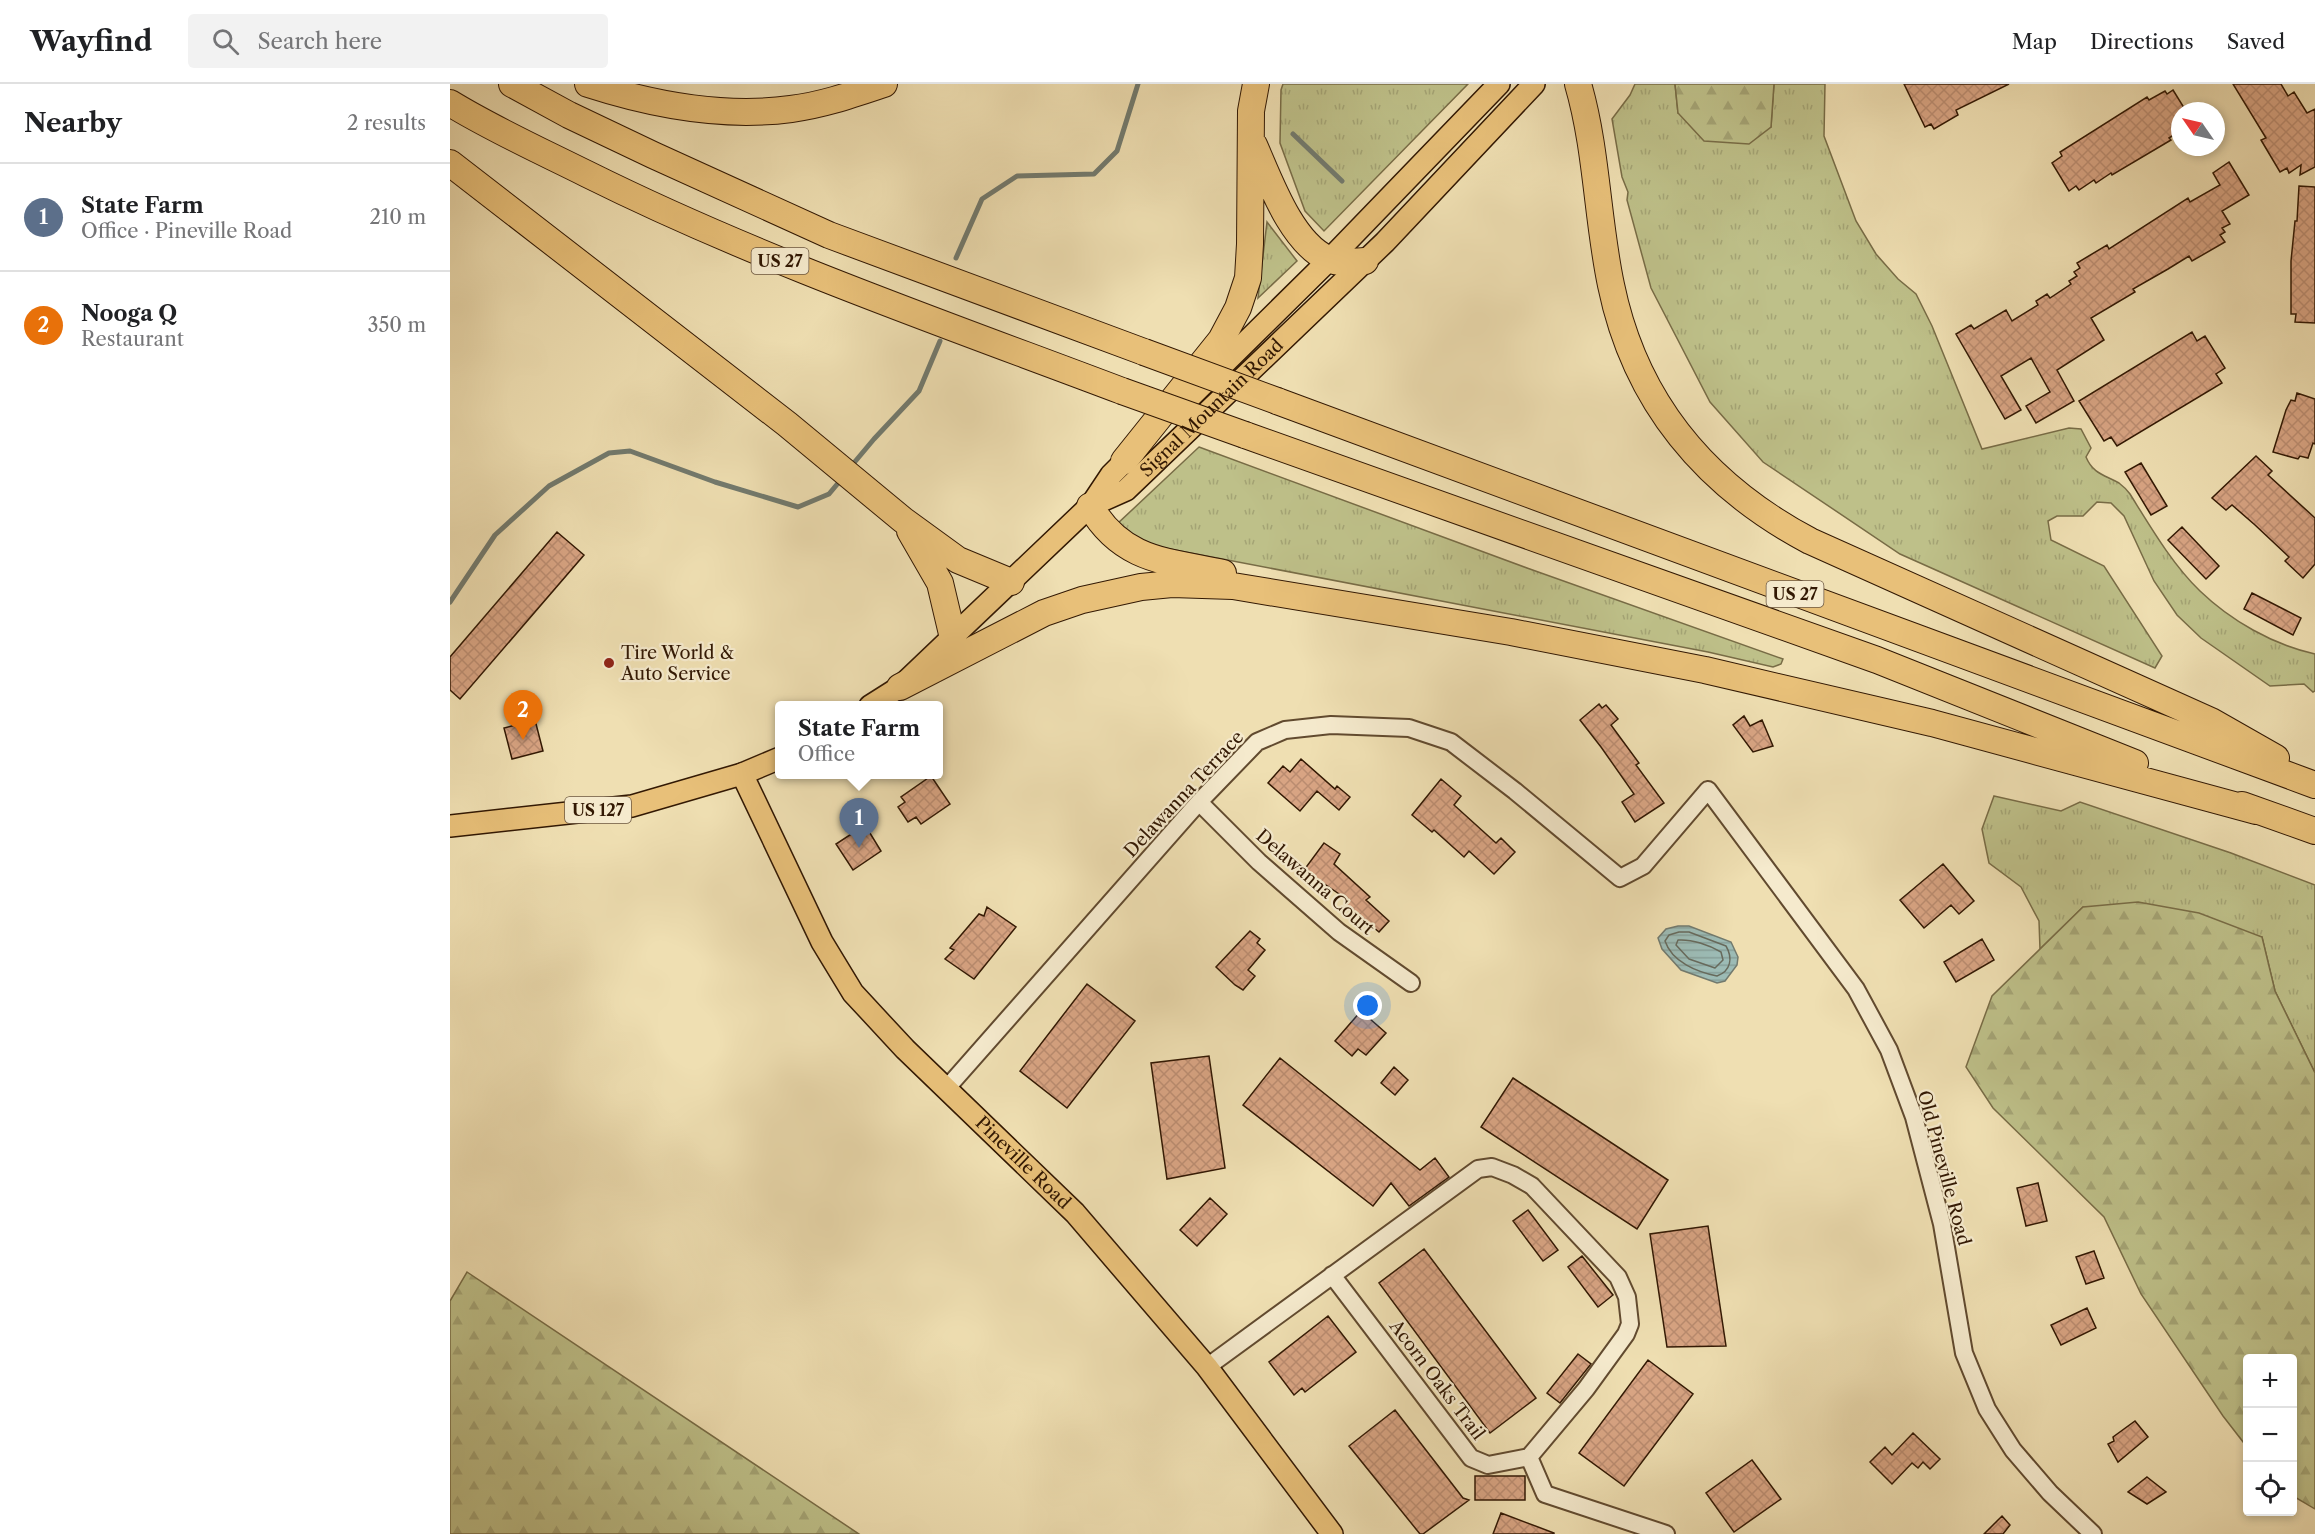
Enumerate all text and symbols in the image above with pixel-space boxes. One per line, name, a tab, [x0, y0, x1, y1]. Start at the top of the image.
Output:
search box	[188, 14, 608, 68]
text: Wayfind	[30, 24, 152, 58]
icon: search	[209, 25, 242, 58]
text: Search here	[257, 28, 382, 55]
text: Map	[2012, 29, 2057, 54]
text: Directions	[2090, 29, 2194, 54]
text: Saved	[2227, 29, 2285, 54]
north arrow	[2171, 102, 2225, 156]
text: Nearby	[24, 107, 122, 139]
text: 2 results	[347, 111, 426, 135]
text: State Farm	[81, 192, 204, 219]
text: 1	[39, 205, 48, 229]
text: 210 m	[369, 205, 426, 229]
text: Office · Pineville Road	[81, 219, 292, 243]
road number: US 27	[752, 248, 808, 274]
text: Nooga Q	[81, 300, 177, 327]
text: 2	[38, 313, 49, 337]
text: 350 m	[368, 313, 426, 337]
text: Restaurant	[81, 327, 184, 351]
street label: Signal Mountain Road	[1136, 334, 1288, 482]
road number: US 27	[1766, 581, 1824, 607]
place label: Tire World & Auto Service	[620, 642, 734, 685]
marker: Tire World & Auto Service	[602, 656, 616, 670]
pin: 2	[504, 690, 542, 740]
popup	[775, 701, 943, 779]
text: State Farm	[798, 715, 920, 742]
street label: Delawanna Terrace	[1120, 726, 1248, 862]
text: Office	[798, 742, 855, 766]
road number: US 127	[565, 797, 631, 823]
pin: 1	[840, 798, 878, 848]
street label: Delawanna Court	[1251, 825, 1379, 940]
your location	[1353, 991, 1382, 1020]
street label: Old Pineville Road	[1913, 1088, 1975, 1248]
street label: Pineville Road	[971, 1112, 1075, 1214]
street label: Acorn Oaks Trail	[1384, 1315, 1489, 1444]
map controls	[2243, 1354, 2297, 1516]
button: +	[2243, 1354, 2297, 1408]
button: −	[2243, 1408, 2297, 1462]
button: locate	[2243, 1462, 2297, 1516]

